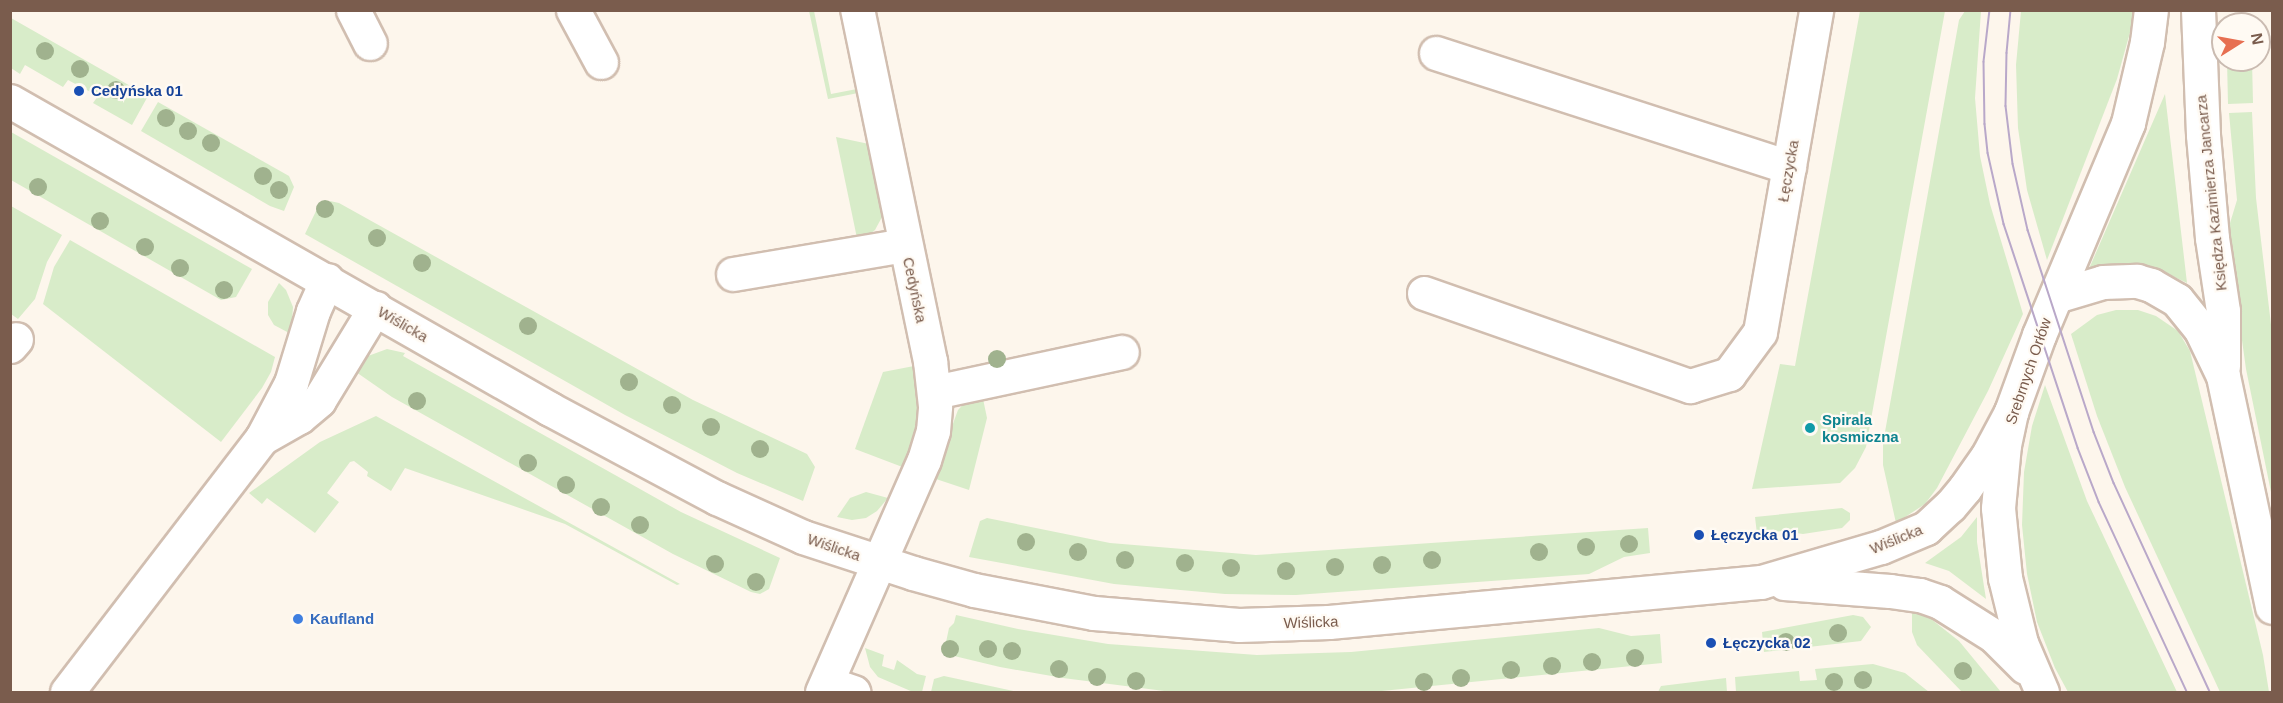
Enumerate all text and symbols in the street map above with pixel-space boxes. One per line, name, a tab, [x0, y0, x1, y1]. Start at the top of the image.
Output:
north arrow	[2211, 12, 2271, 72]
text: N	[2248, 32, 2267, 46]
place label: Cedyńska 01	[91, 82, 183, 100]
marker: Cedyńska 01	[72, 84, 86, 98]
street label: Księdza Kazimierza Jancarza	[2192, 94, 2230, 292]
street label: Łęczycka	[1774, 139, 1802, 203]
street label: Cedyńska	[899, 256, 931, 324]
street label: Wiślicka	[375, 302, 431, 346]
street label: Srebrnych Orłów	[2001, 315, 2055, 427]
place label: Spirala kosmiczna	[1822, 410, 1899, 445]
marker: Spirala kosmiczna	[1803, 421, 1817, 435]
street label: Wiślicka	[1867, 520, 1925, 558]
place label: Łęczycka 01	[1711, 526, 1799, 544]
marker: Łęczycka 01	[1692, 528, 1706, 542]
street label: Wiślicka	[805, 530, 863, 564]
place label: Kaufland	[310, 610, 374, 628]
marker: Kaufland	[291, 612, 305, 626]
street label: Wiślicka	[1283, 612, 1339, 632]
place label: Łęczycka 02	[1723, 634, 1811, 652]
marker: Łęczycka 02	[1704, 636, 1718, 650]

